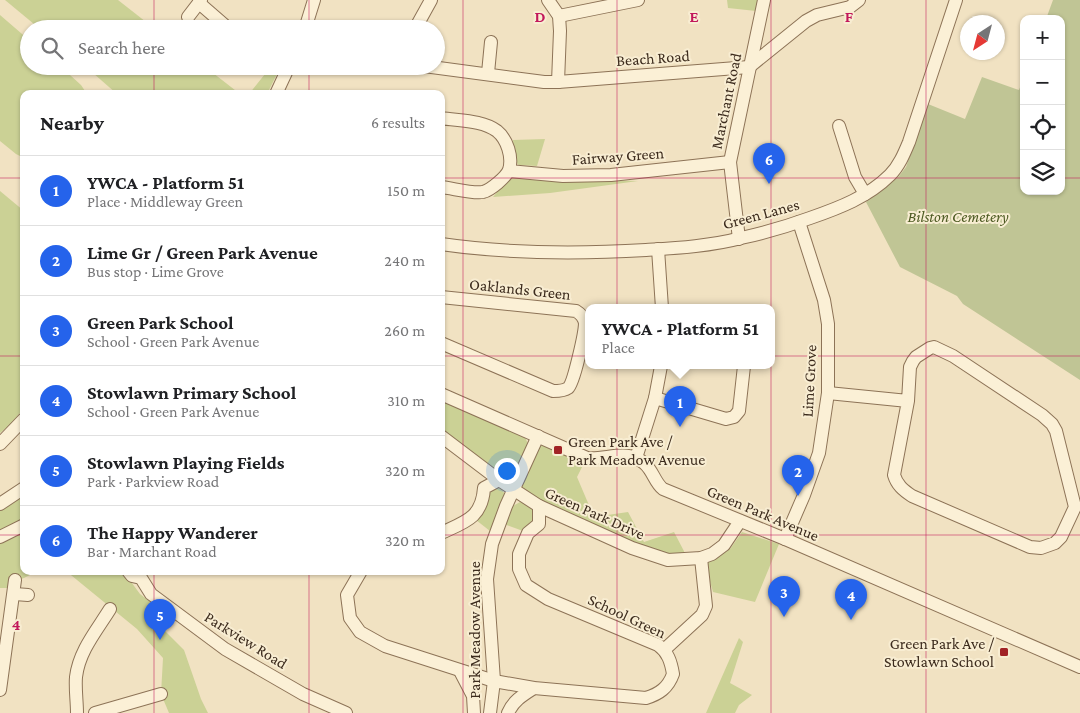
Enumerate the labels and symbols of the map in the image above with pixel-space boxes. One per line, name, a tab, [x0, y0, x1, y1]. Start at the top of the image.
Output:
text: D	[534, 8, 546, 25]
text: E	[689, 8, 699, 25]
text: F	[845, 8, 854, 25]
north arrow	[960, 15, 1005, 60]
street label: Beach Road	[616, 47, 691, 69]
street label: Marchant Road	[708, 51, 745, 151]
pin: 6	[753, 143, 785, 184]
street label: Fairway Green	[571, 144, 665, 169]
street label: Green Lanes	[721, 196, 801, 232]
park label: Bilston Cemetery	[907, 208, 1009, 226]
street label: Oaklands Green	[468, 275, 572, 303]
street label: Lime Grove	[799, 344, 819, 418]
pin: 1	[664, 386, 696, 427]
place label: Green Park Ave / Park Meadow Avenue	[568, 433, 705, 468]
marker: Green Park Ave / Park Meadow Avenue	[552, 444, 564, 456]
pin: 2	[782, 455, 814, 496]
your location	[494, 458, 520, 484]
street label: Green Park Avenue	[705, 482, 821, 544]
street label: Green Park Drive	[543, 483, 647, 543]
street label: Park Meadow Avenue	[466, 561, 483, 699]
pin: 3	[768, 576, 800, 617]
pin: 4	[835, 579, 867, 620]
street label: School Green	[585, 591, 669, 642]
pin: 5	[144, 599, 176, 640]
street label: Parkview Road	[202, 608, 291, 672]
text: 4	[12, 616, 21, 633]
place label: Green Park Ave / Stowlawn School	[884, 635, 995, 670]
marker: Green Park Ave / Stowlawn School	[998, 646, 1010, 658]

